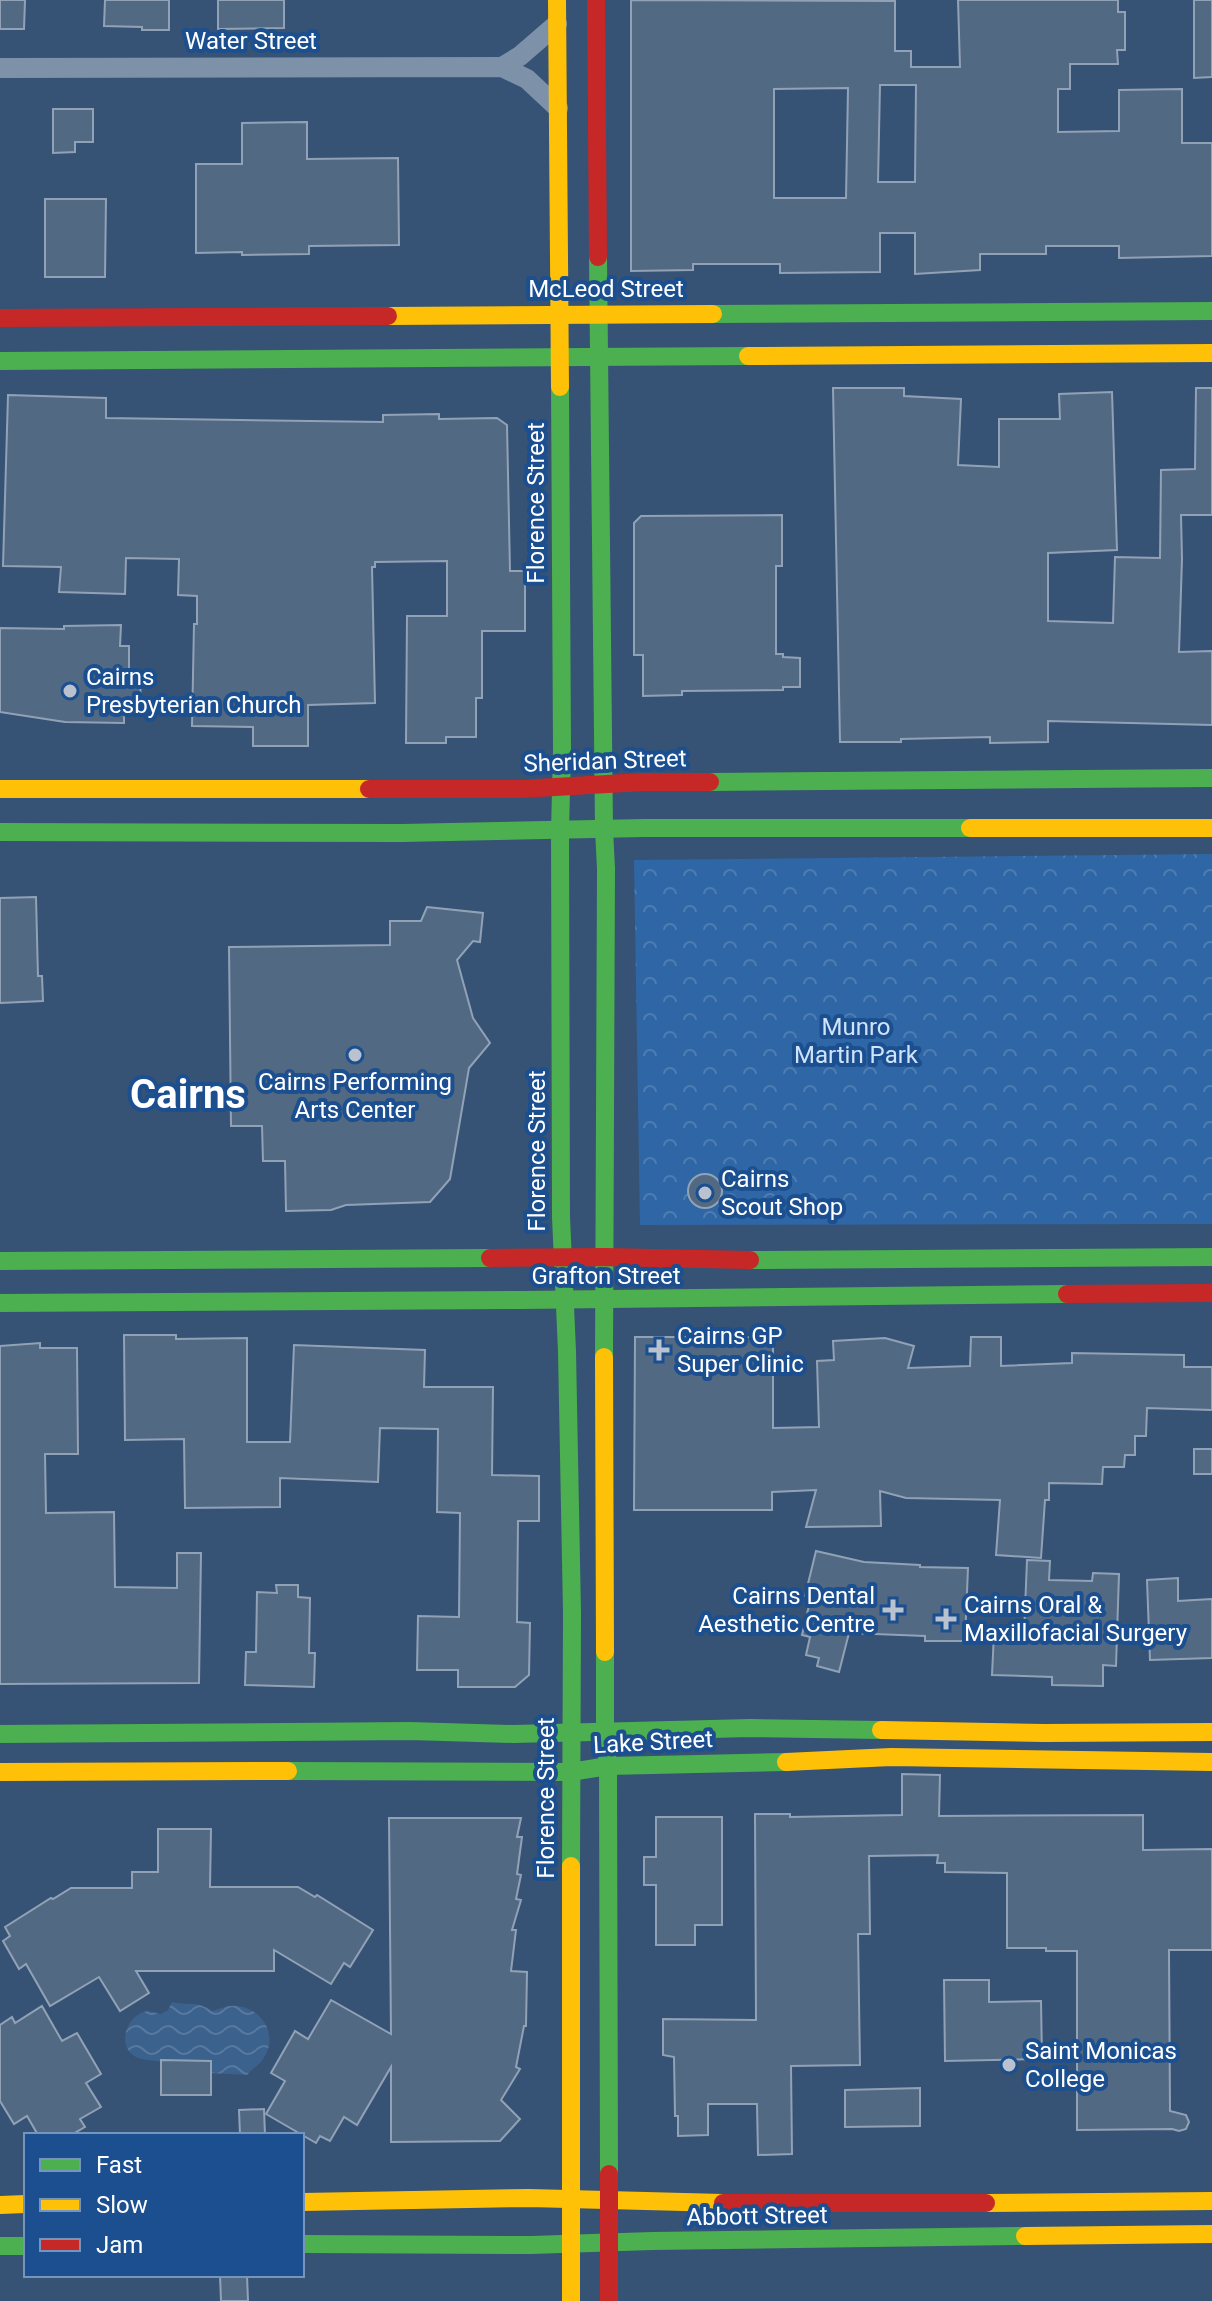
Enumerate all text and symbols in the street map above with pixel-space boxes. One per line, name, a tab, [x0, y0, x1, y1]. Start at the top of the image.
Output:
street label: Water Street	[185, 27, 317, 55]
street label: McLeod Street	[528, 275, 684, 303]
street label: Florence Street	[522, 422, 550, 584]
place label: Cairns Presbyterian Church	[86, 663, 301, 719]
marker: Cairns Presbyterian Church	[61, 682, 79, 700]
street label: Sheridan Street	[523, 744, 687, 778]
park label: Munro Martin Park	[794, 1013, 919, 1069]
marker: Cairns Performing Arts Center	[346, 1046, 364, 1064]
place label: Cairns Performing Arts Center	[258, 1068, 452, 1124]
street label: Florence Street	[523, 1070, 551, 1232]
district label: Cairns	[130, 1071, 246, 1118]
place label: Cairns Scout Shop	[721, 1165, 843, 1221]
marker: Cairns Scout Shop	[696, 1184, 714, 1202]
street label: Grafton Street	[531, 1262, 681, 1290]
place label: Cairns GP Super Clinic	[677, 1322, 804, 1378]
marker: Cairns GP Super Clinic	[648, 1339, 670, 1361]
place label: Cairns Dental Aesthetic Centre	[698, 1582, 875, 1638]
place label: Cairns Oral & Maxillofacial Surgery	[964, 1591, 1188, 1647]
marker: Cairns Dental Aesthetic Centre	[882, 1599, 904, 1621]
marker: Cairns Oral & Maxillofacial Surgery	[935, 1608, 957, 1630]
street label: Florence Street	[532, 1717, 560, 1879]
street label: Lake Street	[592, 1725, 714, 1759]
place label: Saint Monicas College	[1025, 2037, 1177, 2093]
marker: Saint Monicas College	[1000, 2056, 1018, 2074]
legend	[24, 2133, 304, 2277]
text: Fast	[96, 2151, 142, 2179]
text: Slow	[96, 2191, 148, 2219]
street label: Abbott Street	[686, 2201, 828, 2231]
text: Jam	[96, 2231, 143, 2259]

